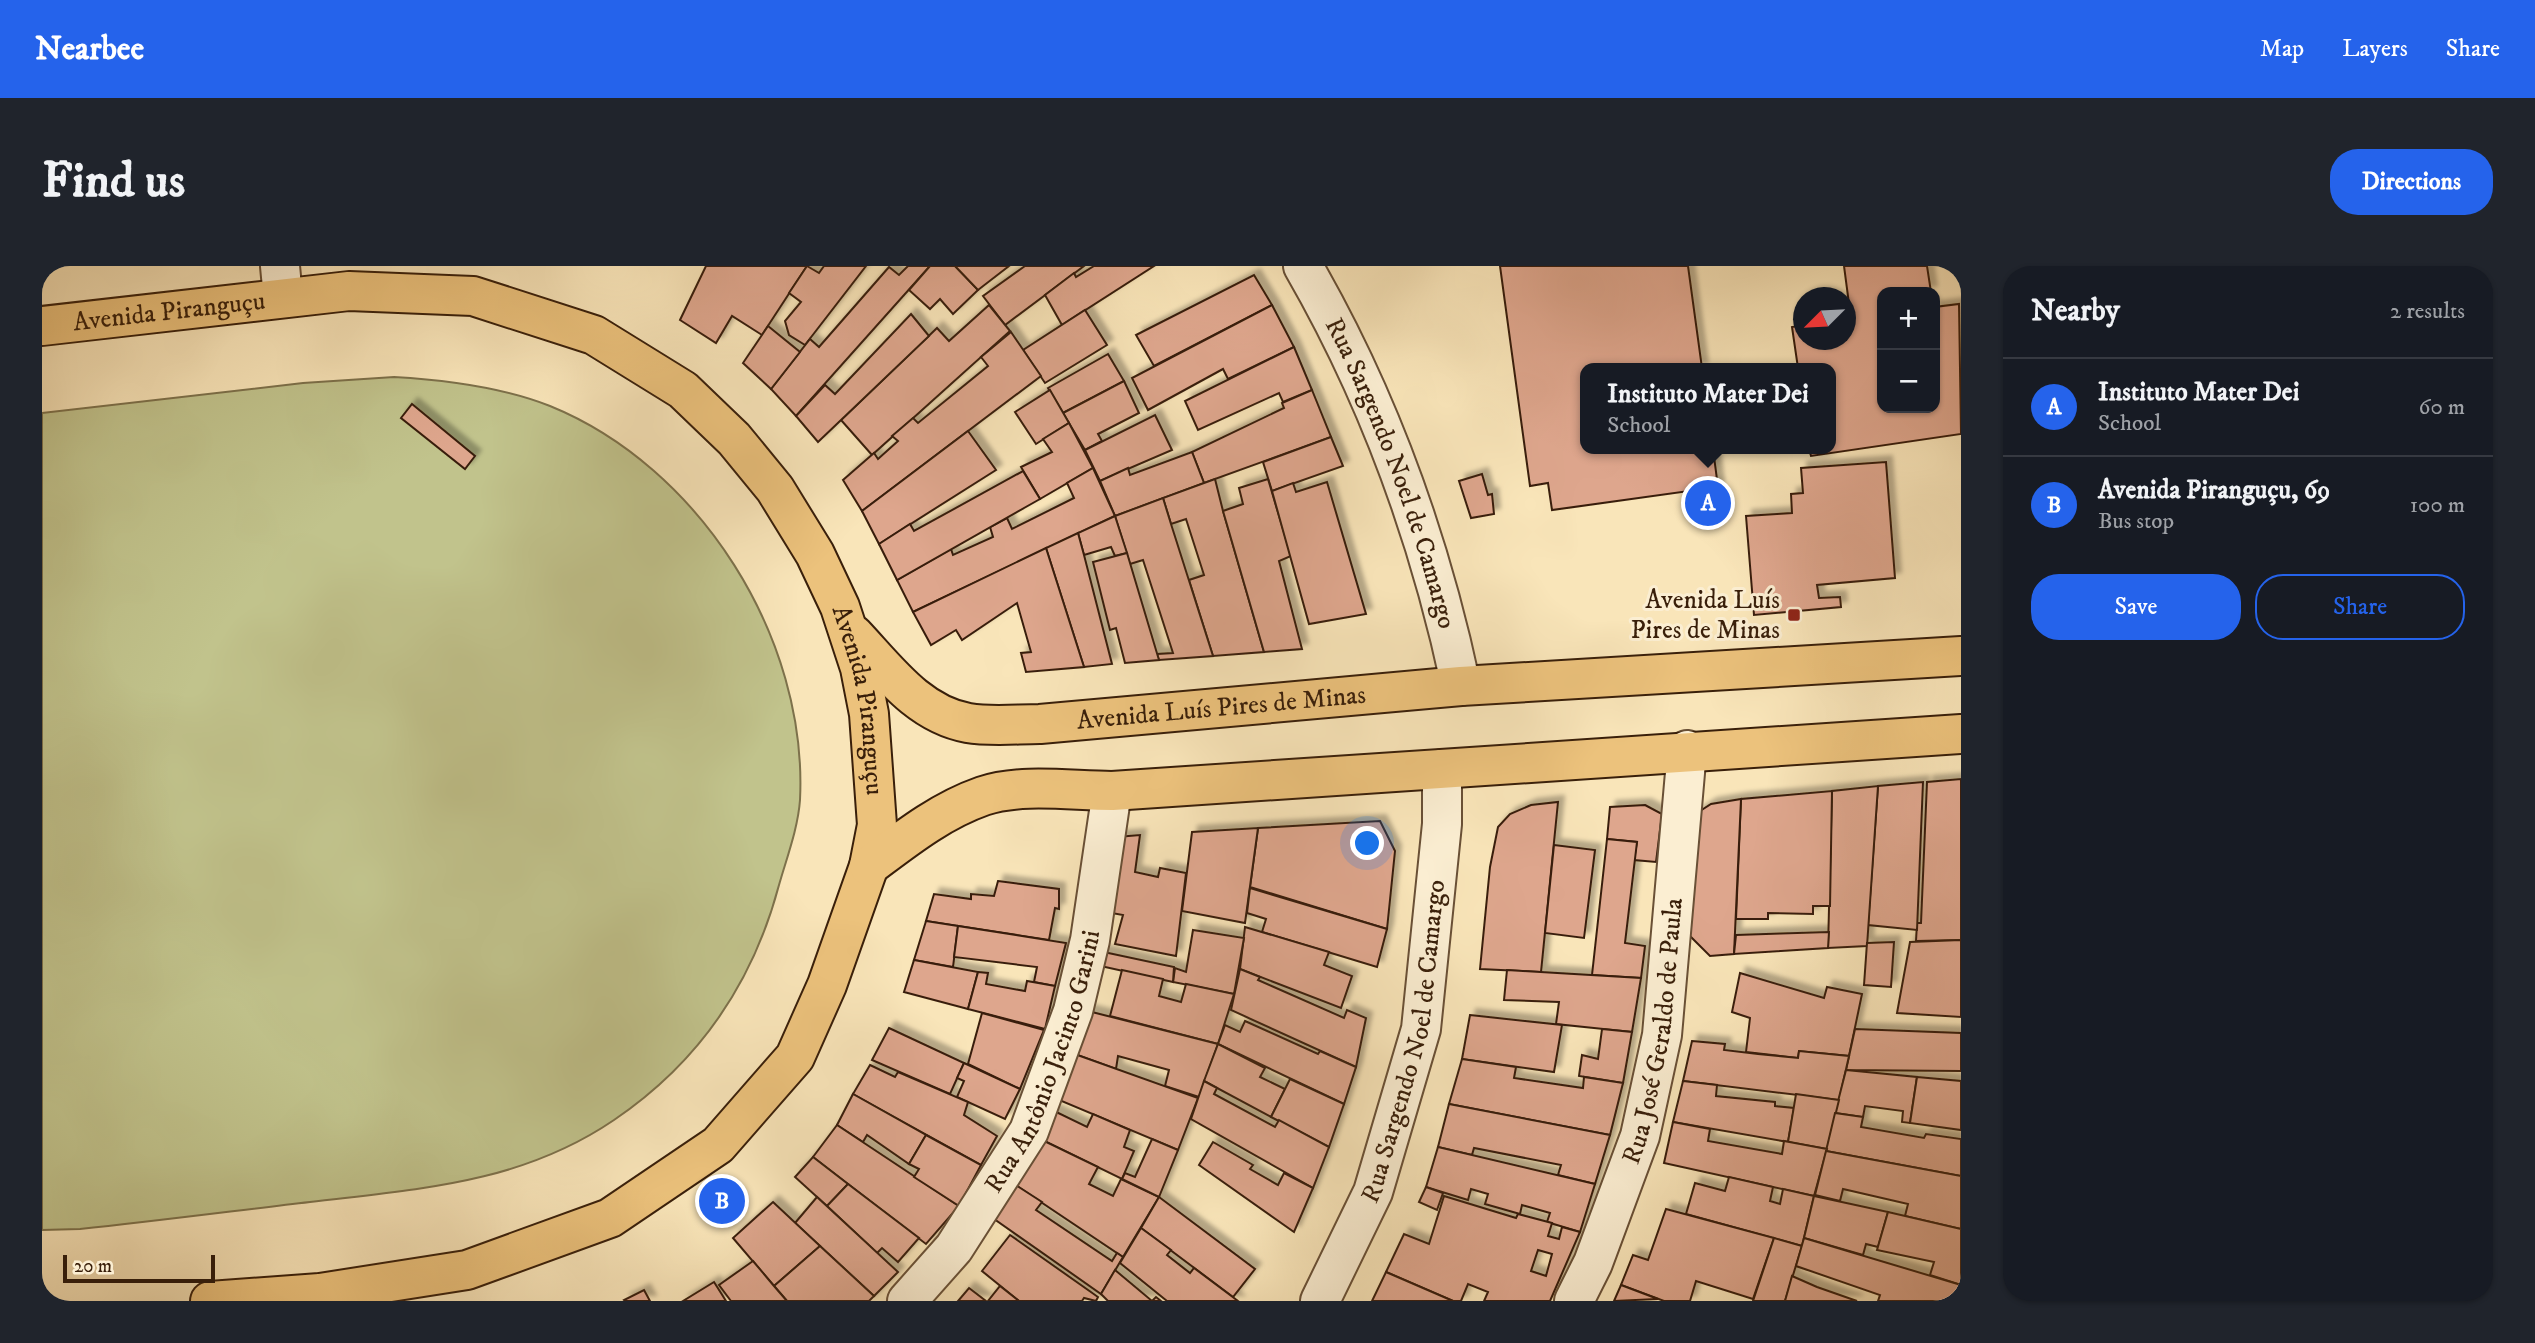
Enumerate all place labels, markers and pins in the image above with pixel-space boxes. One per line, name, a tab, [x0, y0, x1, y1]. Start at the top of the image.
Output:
pin: A	[1685, 477, 1731, 529]
place label: Avenida Luís Pires de Minas	[1630, 584, 1780, 647]
marker: Avenida Luís Pires de Minas	[1786, 607, 1802, 623]
pin: B	[699, 1175, 745, 1227]

